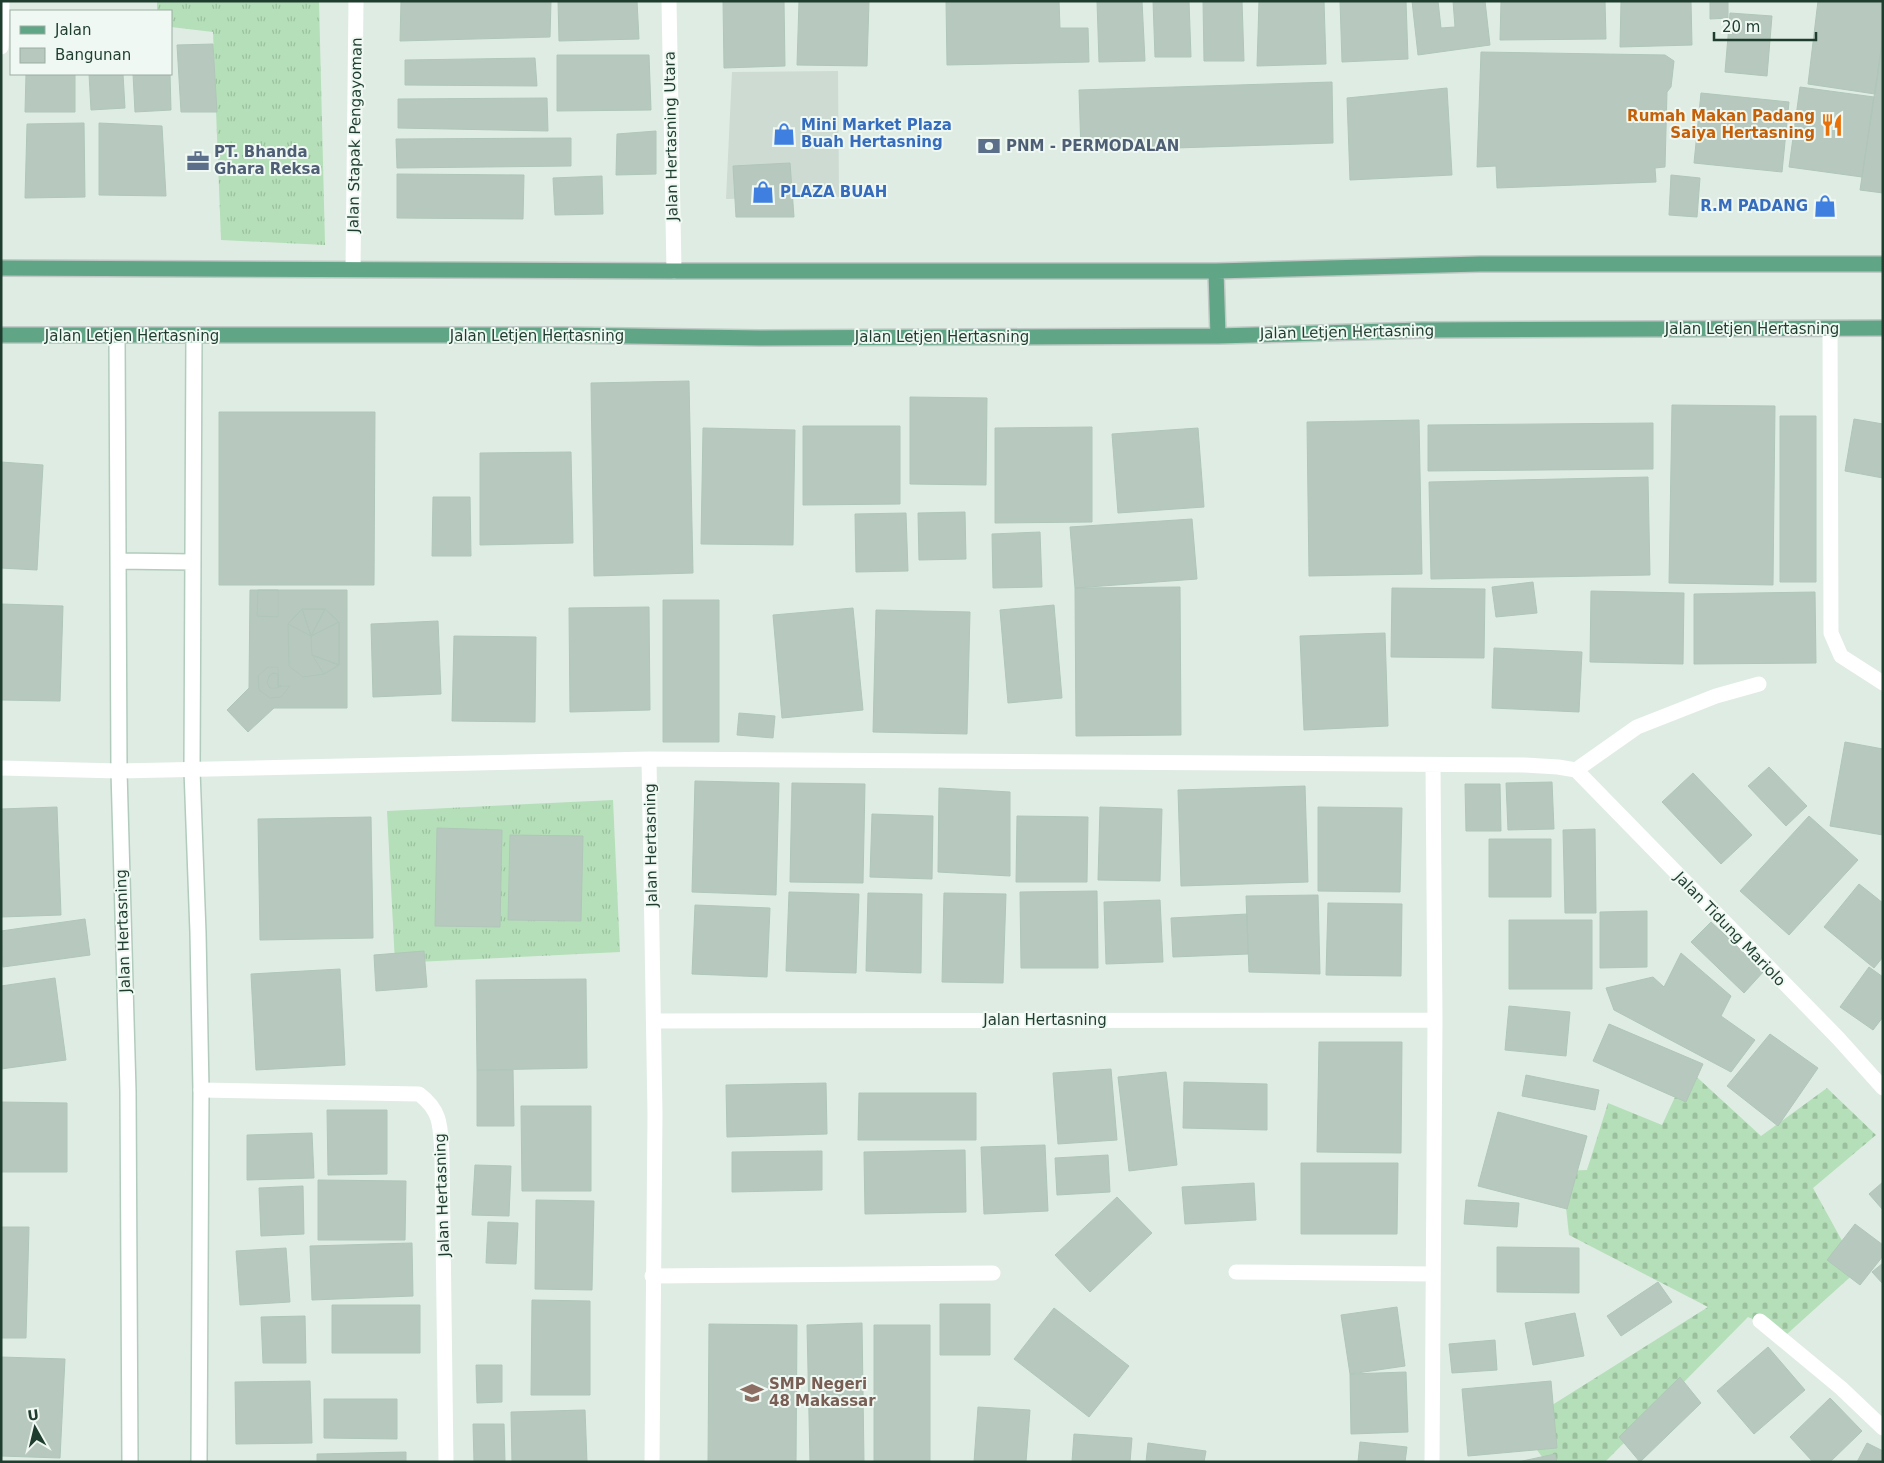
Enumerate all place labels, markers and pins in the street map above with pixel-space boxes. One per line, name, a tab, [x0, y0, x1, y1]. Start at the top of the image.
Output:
place label: Rumah Makan Padang Saiya Hertasning	[1627, 107, 1815, 142]
restaurant icon: Rumah Makan Padang Saiya Hertasning	[1819, 112, 1845, 138]
place label: Mini Market Plaza Buah Hertasning	[801, 116, 952, 151]
shop icon: Mini Market Plaza Buah Hertasning	[771, 121, 797, 147]
bank icon: PNM - PERMODALAN	[976, 133, 1002, 159]
place label: PNM - PERMODALAN	[1006, 137, 1179, 155]
place label: PT. Bhanda Ghara Reksa	[214, 143, 321, 178]
office icon: PT. Bhanda Ghara Reksa	[185, 148, 211, 174]
shop icon: PLAZA BUAH	[750, 179, 776, 205]
place label: PLAZA BUAH	[780, 183, 887, 201]
shop icon: R.M PADANG	[1812, 193, 1838, 219]
place label: R.M PADANG	[1700, 197, 1808, 215]
place label: SMP Negeri 48 Makassar	[769, 1375, 876, 1410]
school or university icon: SMP Negeri 48 Makassar	[739, 1380, 765, 1406]

